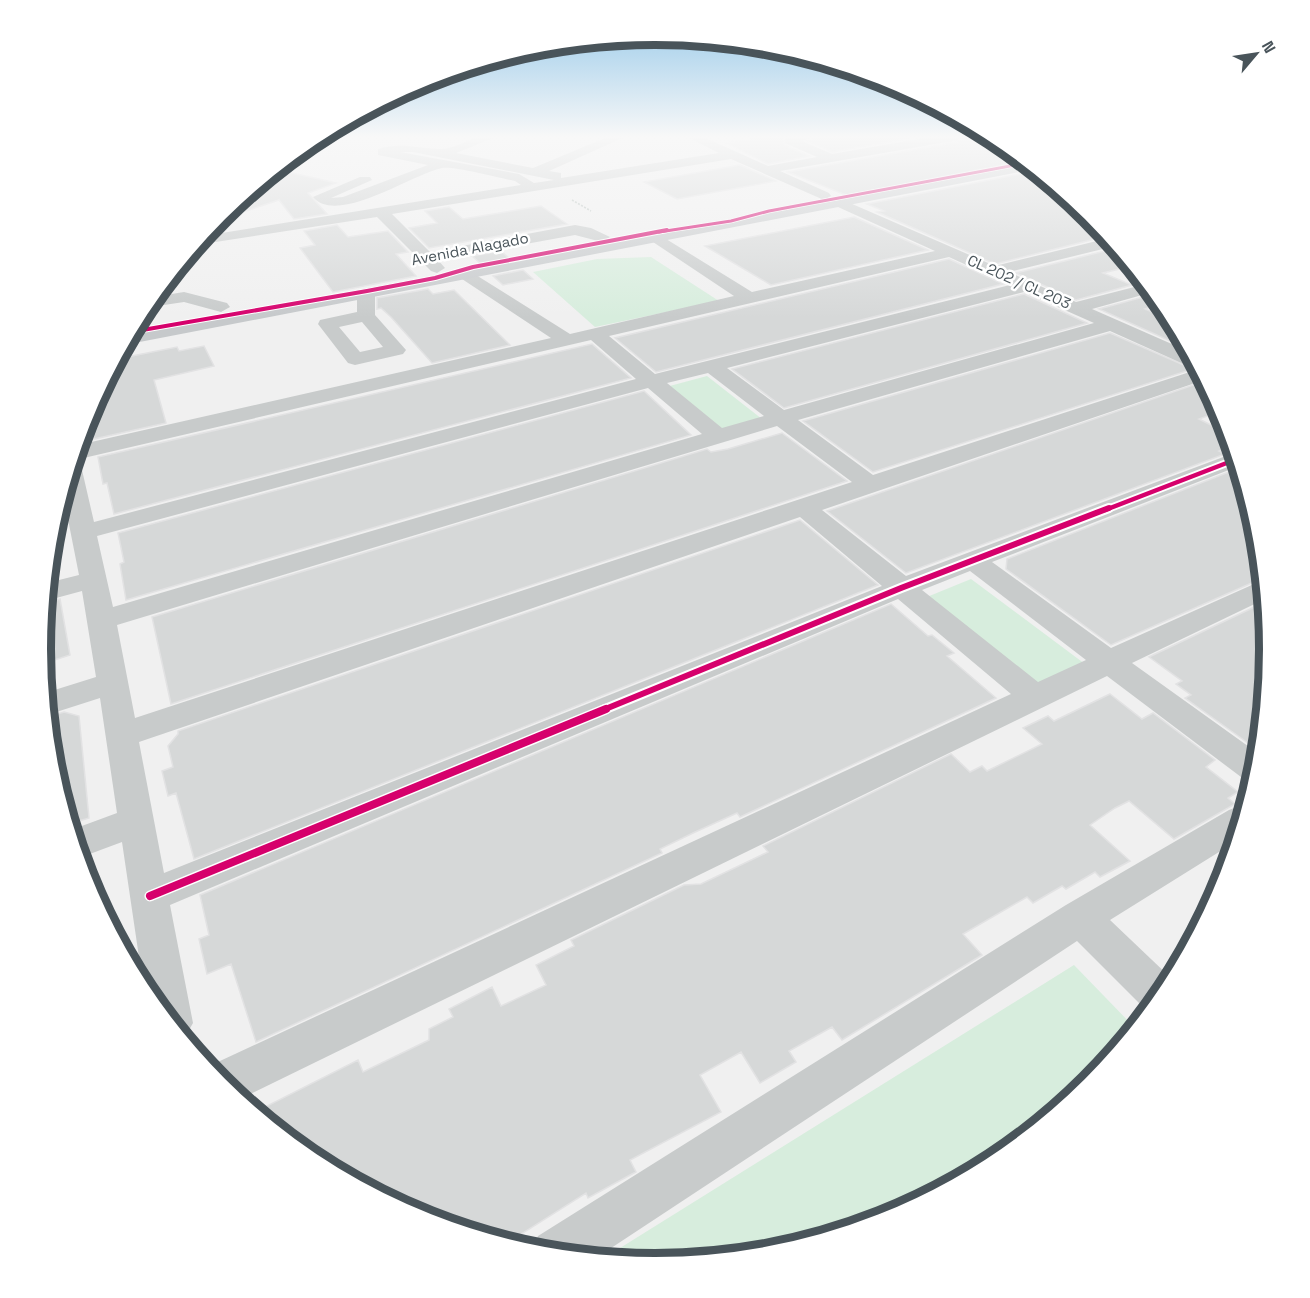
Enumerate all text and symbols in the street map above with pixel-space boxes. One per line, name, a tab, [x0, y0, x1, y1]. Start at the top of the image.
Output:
north arrow	[1226, 24, 1286, 84]
text: N	[1257, 37, 1280, 57]
street label: Avenida Alagado	[410, 228, 530, 269]
street label: CL 202 / CL 203	[965, 250, 1074, 313]

